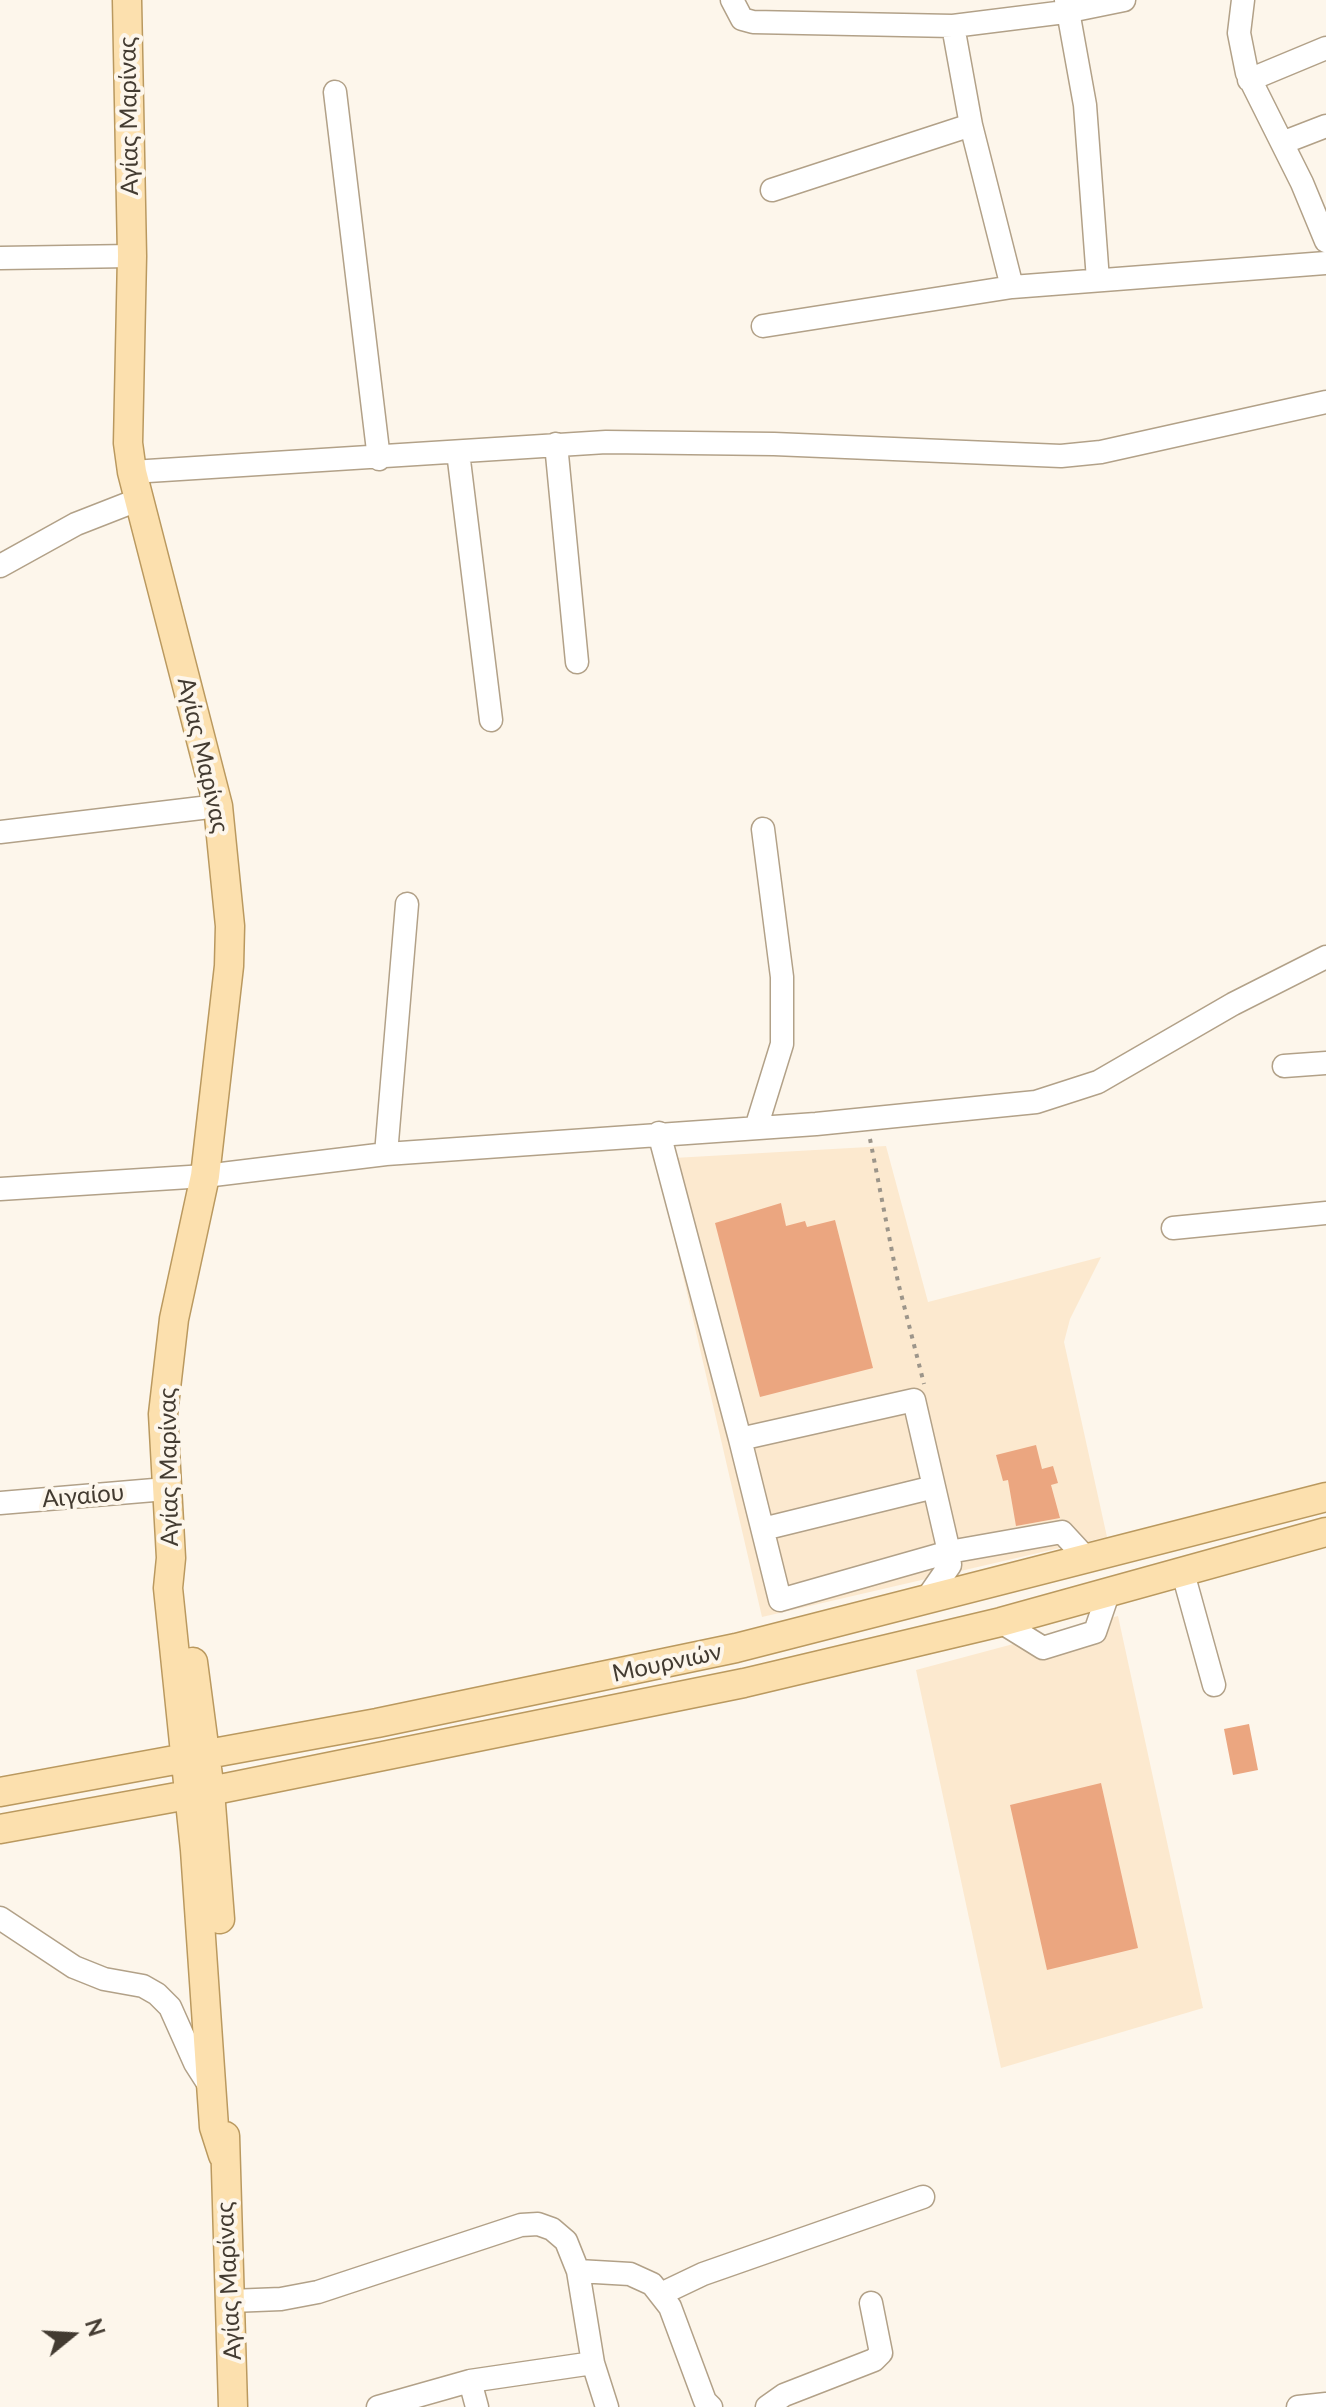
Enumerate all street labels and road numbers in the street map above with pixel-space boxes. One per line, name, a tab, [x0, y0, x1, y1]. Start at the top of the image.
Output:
street label: Αγίας Μαρίνας	[113, 36, 145, 196]
street label: Αγίας Μαρίνας	[171, 674, 235, 836]
street label: Αγίας Μαρίνας	[153, 1387, 185, 1547]
street label: Αιγαίου	[41, 1478, 125, 1514]
street label: Μουρνιών	[610, 1637, 724, 1689]
street label: Αγίας Μαρίνας	[210, 2201, 248, 2361]

